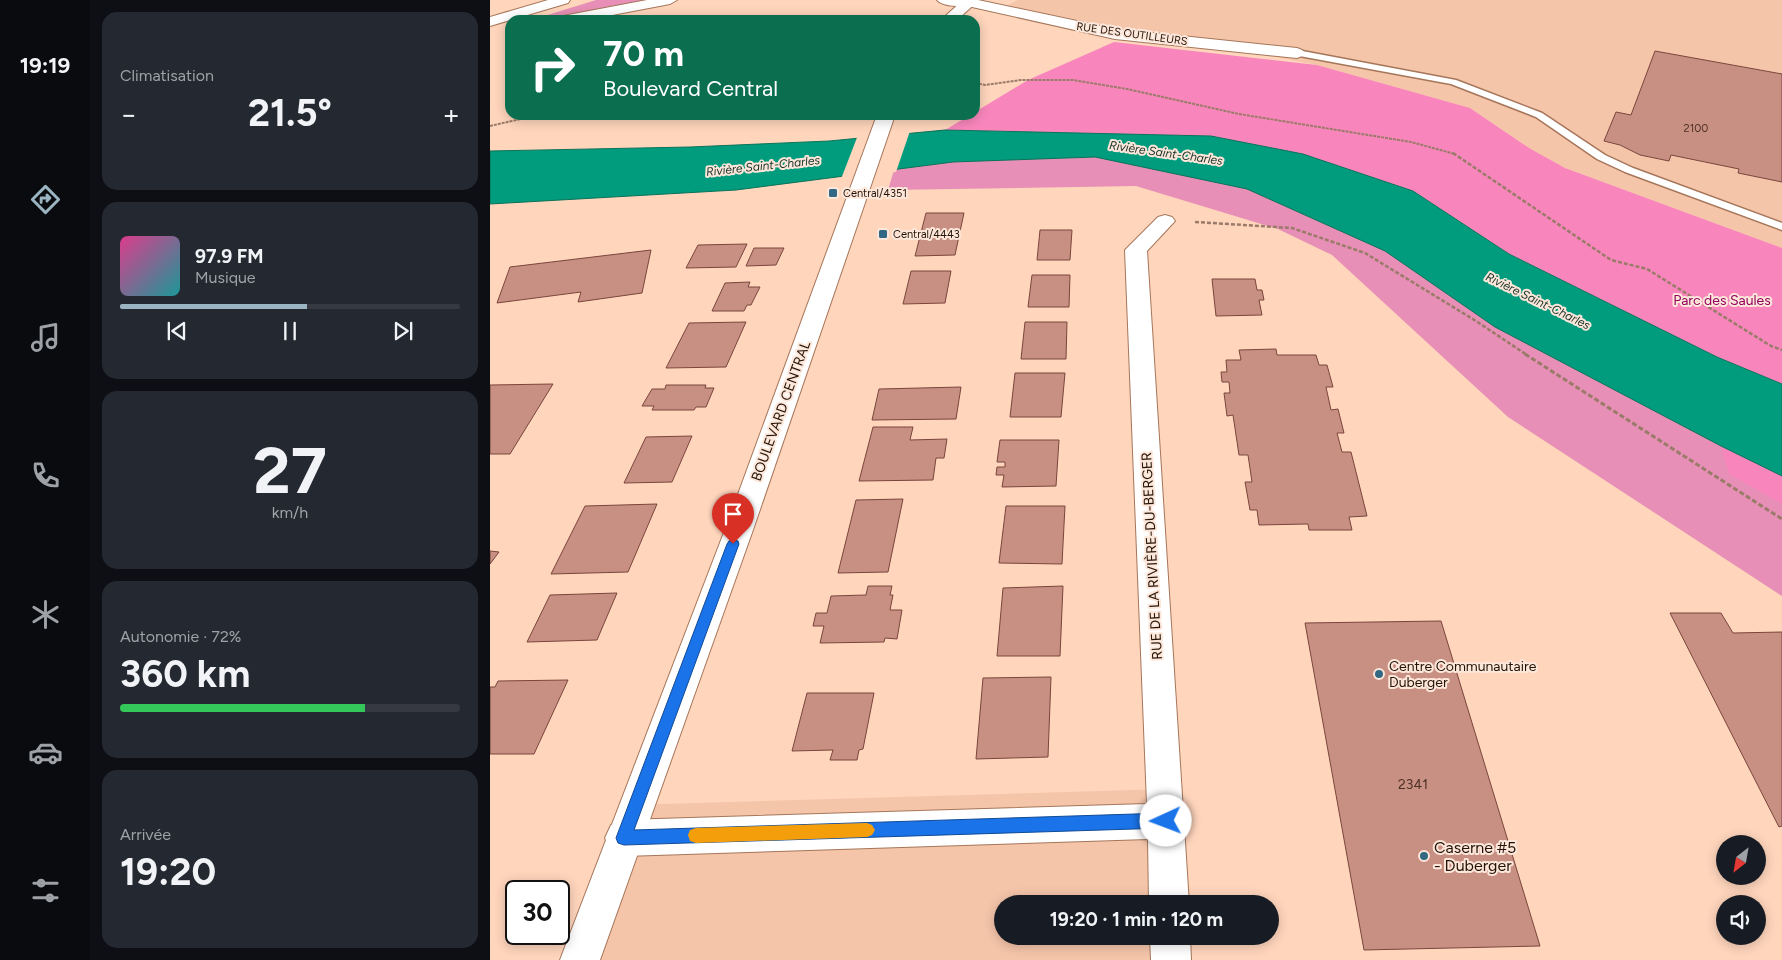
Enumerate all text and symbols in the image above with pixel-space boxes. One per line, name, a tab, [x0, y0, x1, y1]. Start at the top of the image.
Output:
street label: RUE DES OUTILLEURS	[1076, 20, 1189, 48]
text: 70 m	[603, 33, 684, 75]
icon: right	[520, 35, 585, 100]
text: 19:19	[20, 52, 70, 79]
text: Climatisation	[120, 66, 214, 85]
text: Boulevard Central	[603, 75, 778, 102]
text: 21.5°	[248, 90, 332, 136]
text: −	[120, 97, 137, 131]
text: +	[443, 97, 460, 131]
house number: 2100	[1684, 122, 1708, 135]
water label: Rivière Saint-Charles	[1108, 138, 1224, 168]
water label: Rivière Saint-Charles	[705, 153, 821, 179]
icon: directions	[28, 182, 63, 217]
marker: Central/4351	[827, 187, 839, 199]
place label: Central/4351	[843, 187, 907, 200]
marker: Central/4443	[877, 228, 889, 240]
place label: Central/4443	[893, 228, 960, 241]
text: 97.9 FM	[195, 245, 264, 268]
text: Musique	[195, 268, 256, 287]
water label: Rivière Saint-Charles	[1484, 270, 1593, 333]
park label: Parc des Saules	[1673, 292, 1771, 309]
icon: previous	[163, 317, 191, 345]
icon: pause	[276, 317, 304, 345]
icon: next	[389, 317, 417, 345]
icon: music	[28, 320, 63, 355]
street label: BOULEVARD CENTRAL	[748, 338, 815, 483]
text: 27	[253, 431, 327, 509]
street label: RUE DE LA RIVIÈRE-DU-BERGER	[1138, 452, 1166, 660]
icon: phone	[28, 458, 63, 493]
pin	[712, 493, 754, 544]
icon: arrive	[719, 500, 747, 528]
text: km/h	[272, 503, 308, 522]
icon: climate	[28, 597, 63, 632]
text: Autonomie · 72%	[120, 627, 241, 646]
text: 360 km	[120, 651, 250, 697]
place label: Centre Communautaire Duberger	[1389, 658, 1537, 691]
marker: Centre Communautaire Duberger	[1373, 668, 1385, 680]
icon: car	[28, 735, 63, 770]
house number: 2341	[1398, 776, 1428, 793]
position arrow	[1139, 794, 1191, 846]
text: Arrivée	[120, 825, 171, 844]
north arrow	[1716, 835, 1766, 885]
map controls	[1716, 835, 1766, 945]
place label: Caserne #5 - Duberger	[1434, 838, 1516, 875]
text: 19:20	[120, 849, 216, 895]
marker: Caserne #5 - Duberger	[1418, 850, 1430, 862]
icon: filters	[28, 873, 63, 908]
speed limit sign: 30	[505, 880, 570, 945]
button: sound	[1716, 895, 1766, 945]
text: 19:20 · 1 min · 120 m	[1050, 908, 1223, 931]

